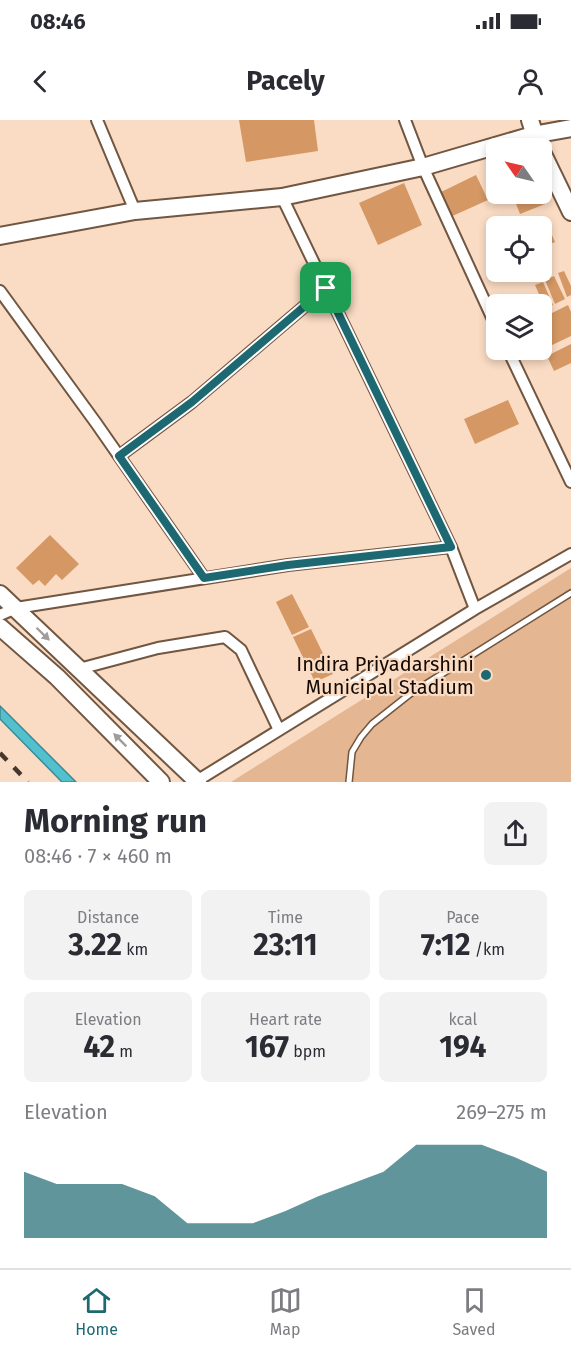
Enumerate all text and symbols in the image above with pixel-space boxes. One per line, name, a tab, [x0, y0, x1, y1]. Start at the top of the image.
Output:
text: 08:46	[30, 8, 86, 35]
icon: back	[24, 65, 57, 98]
text: Pacely	[246, 65, 325, 97]
icon: person	[514, 65, 547, 98]
north arrow	[486, 138, 552, 204]
map controls	[486, 138, 552, 360]
button: locate	[486, 216, 552, 282]
pin	[300, 262, 351, 313]
icon: arrive	[309, 271, 342, 304]
button: layers	[486, 294, 552, 360]
one-way arrow	[35, 627, 50, 641]
place label: Indira Priyadarshini Municipal Stadium	[296, 652, 474, 699]
marker: Indira Priyadarshini Municipal Stadium	[479, 668, 493, 682]
one-way arrow	[113, 734, 127, 748]
text: Morning run	[24, 801, 207, 841]
button: share	[484, 802, 547, 865]
text: 08:46 · 7 × 460 m	[24, 844, 172, 868]
text: Distance	[77, 908, 139, 927]
text: Time	[268, 908, 303, 927]
text: Pace	[446, 908, 479, 927]
text: 3.22	[68, 927, 122, 963]
text: 23:11	[253, 927, 318, 963]
text: 7:12	[421, 927, 470, 963]
text: km	[122, 940, 148, 959]
text: /km	[470, 940, 505, 959]
text: Elevation	[75, 1010, 142, 1029]
text: Heart rate	[249, 1010, 322, 1029]
text: kcal	[448, 1010, 477, 1029]
text: 42	[83, 1029, 115, 1065]
text: 167	[245, 1029, 289, 1065]
text: 194	[439, 1029, 487, 1065]
text: m	[115, 1042, 133, 1061]
text: bpm	[289, 1042, 326, 1061]
text: Elevation	[24, 1100, 108, 1124]
text: 269–275 m	[456, 1100, 547, 1124]
tab: Home	[75, 1284, 118, 1339]
tab: Map	[269, 1284, 302, 1339]
tab: Saved	[452, 1284, 496, 1339]

